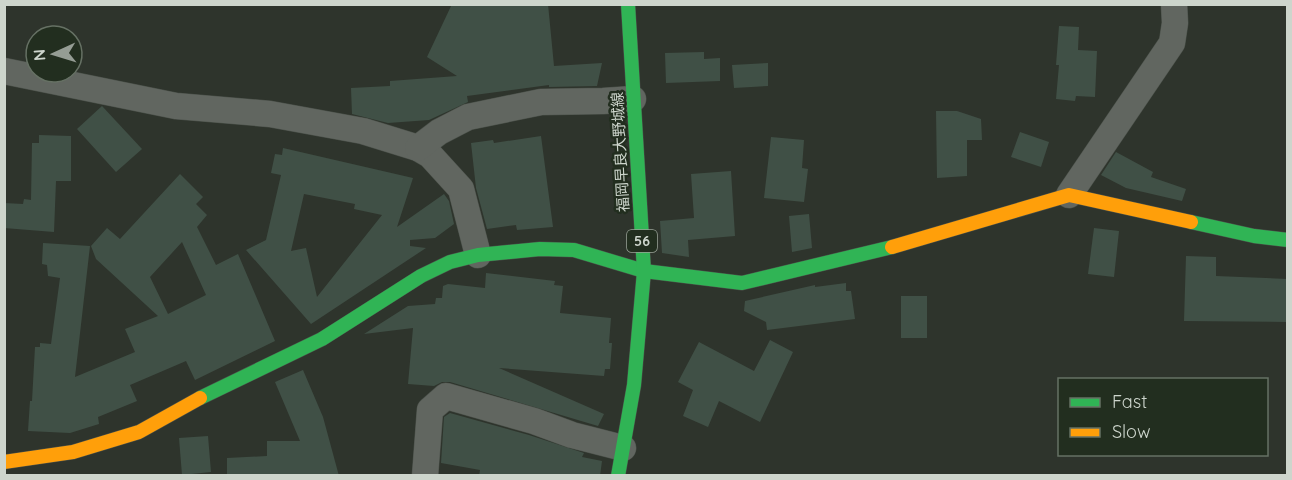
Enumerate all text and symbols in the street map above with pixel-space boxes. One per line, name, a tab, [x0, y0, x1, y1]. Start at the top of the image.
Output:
north arrow	[24, 24, 84, 84]
text: N	[29, 48, 49, 62]
street label: 福岡早良大野城線	[607, 92, 633, 212]
road number: 56	[627, 230, 657, 252]
legend	[1058, 378, 1268, 456]
text: Fast	[1112, 390, 1147, 413]
text: Slow	[1112, 420, 1150, 443]

